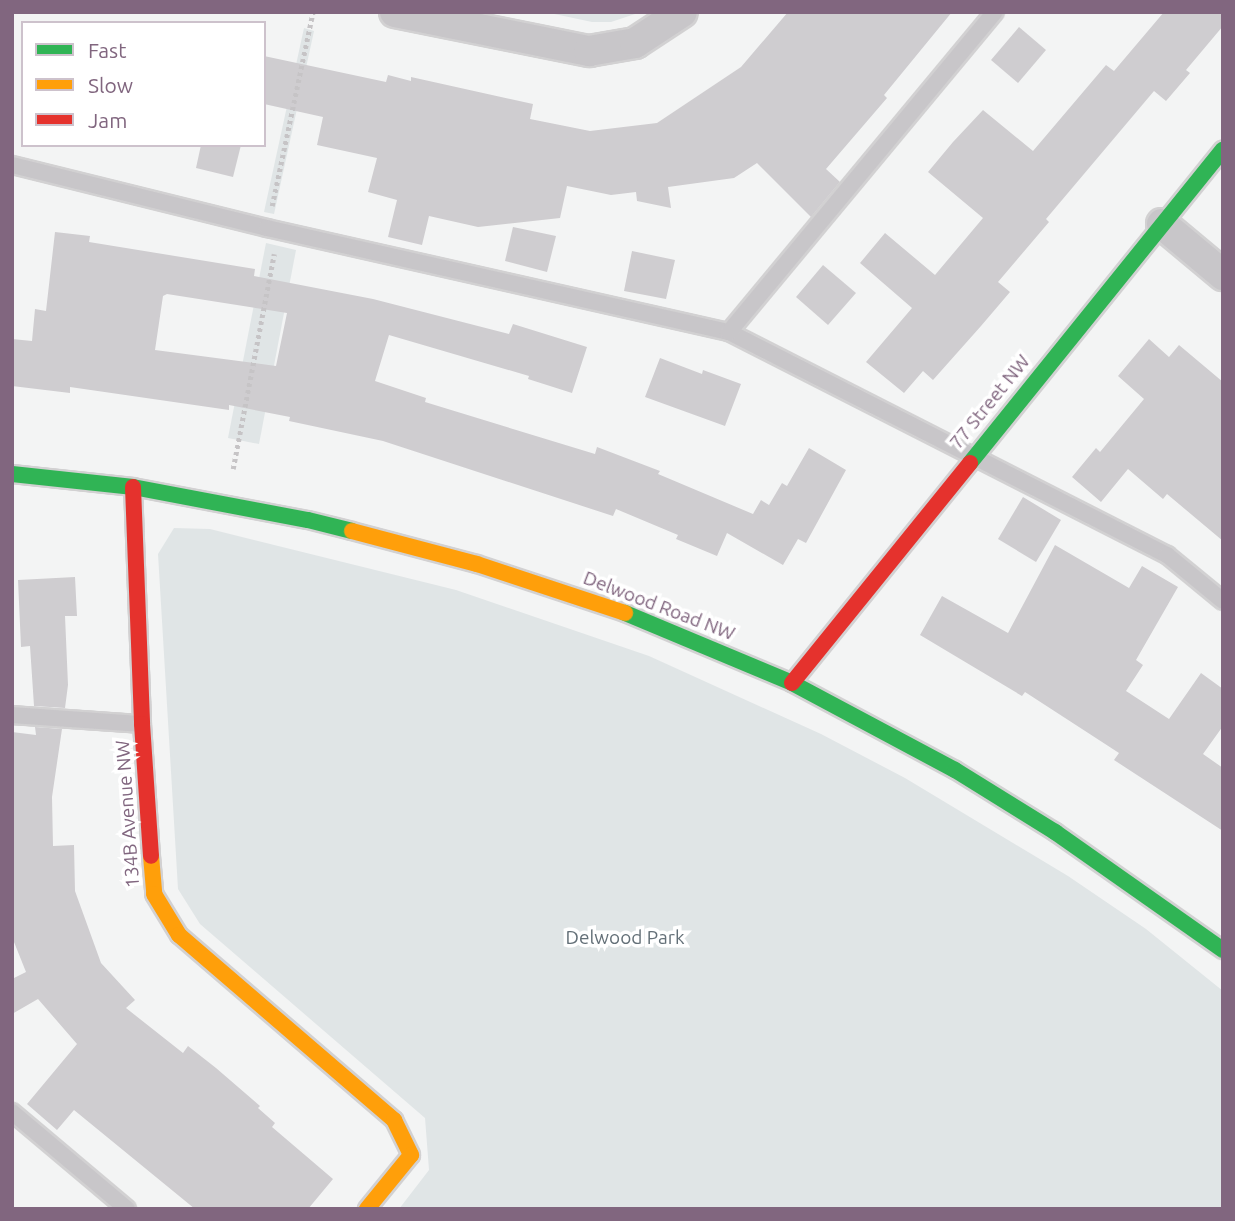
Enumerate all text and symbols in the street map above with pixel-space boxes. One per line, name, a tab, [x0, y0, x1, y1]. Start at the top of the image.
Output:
legend	[21, 21, 266, 147]
text: Fast	[88, 38, 126, 62]
text: Slow	[88, 73, 133, 97]
text: Jam	[88, 108, 127, 132]
street label: 77 Street NW	[945, 350, 1035, 454]
street label: Delwood Road NW	[580, 567, 738, 645]
street label: 134B Avenue NW	[111, 739, 145, 889]
park label: Delwood Park	[565, 927, 685, 949]

